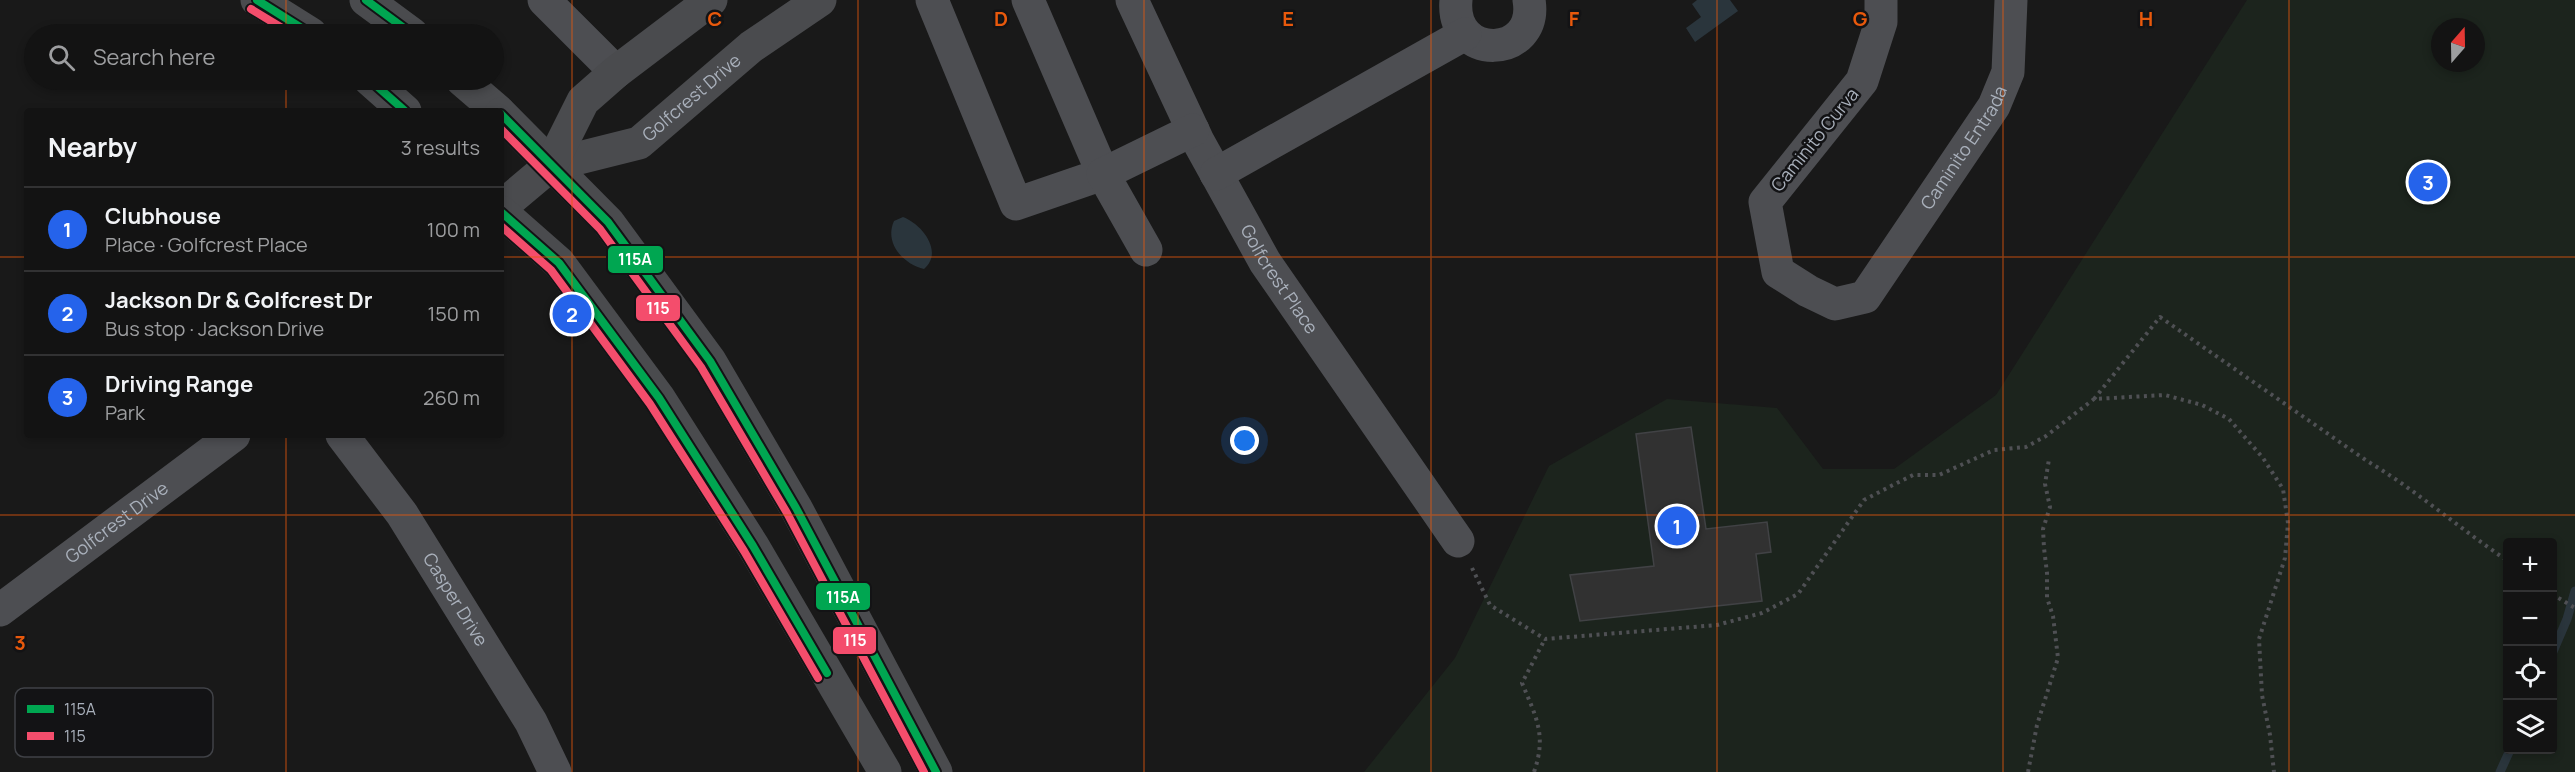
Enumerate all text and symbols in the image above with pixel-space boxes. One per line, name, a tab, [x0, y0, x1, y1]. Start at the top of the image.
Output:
text: C	[708, 5, 722, 32]
text: D	[994, 5, 1008, 32]
text: E	[1282, 5, 1294, 32]
text: F	[1569, 5, 1580, 32]
text: G	[1853, 5, 1868, 32]
text: H	[2139, 5, 2153, 32]
north arrow	[2431, 18, 2485, 72]
search box	[24, 24, 504, 90]
icon: search	[45, 41, 78, 74]
text: Search here	[93, 42, 215, 72]
street label: Golfcrest Drive	[637, 48, 745, 146]
street label: Caminito Curva	[1765, 82, 1864, 196]
street label: Caminito Entrada	[1915, 82, 2012, 214]
text: Nearby	[48, 129, 137, 165]
text: 3 results	[401, 134, 480, 161]
pin: 3	[2408, 160, 2448, 204]
text: Clubhouse	[105, 201, 221, 231]
text: 1	[63, 216, 72, 243]
text: 100 m	[427, 216, 480, 243]
street label: Golfcrest Place	[1236, 220, 1324, 338]
text: Place · Golfcrest Place	[105, 231, 308, 258]
line badge: 115A	[607, 245, 664, 274]
text: 115A	[618, 248, 652, 270]
text: Jackson Dr & Golfcrest Dr	[105, 285, 373, 315]
pin: 2	[552, 292, 592, 336]
line badge: 115	[635, 294, 681, 322]
text: 115	[646, 297, 670, 319]
text: 2	[62, 300, 73, 327]
text: 150 m	[427, 300, 480, 327]
text: Bus stop · Jackson Drive	[105, 315, 324, 342]
text: Driving Range	[105, 369, 253, 399]
text: 3	[62, 384, 73, 411]
text: 260 m	[423, 384, 480, 411]
text: Park	[105, 399, 145, 426]
your location	[1230, 426, 1259, 455]
street label: Golfcrest Drive	[60, 475, 173, 568]
pin: 1	[1658, 504, 1696, 548]
map controls	[2503, 538, 2557, 754]
button: +	[2503, 538, 2557, 592]
street label: Casper Drive	[418, 548, 494, 650]
line badge: 115A	[815, 582, 871, 611]
text: 115A	[826, 586, 860, 608]
button: −	[2503, 592, 2557, 646]
line badge: 115	[832, 626, 877, 655]
text: 3	[14, 629, 26, 656]
text: 115	[843, 629, 867, 651]
button: locate	[2503, 646, 2557, 700]
legend	[15, 688, 213, 757]
text: 115A	[64, 698, 96, 720]
button: layers	[2503, 700, 2557, 754]
text: 115	[64, 725, 86, 747]

